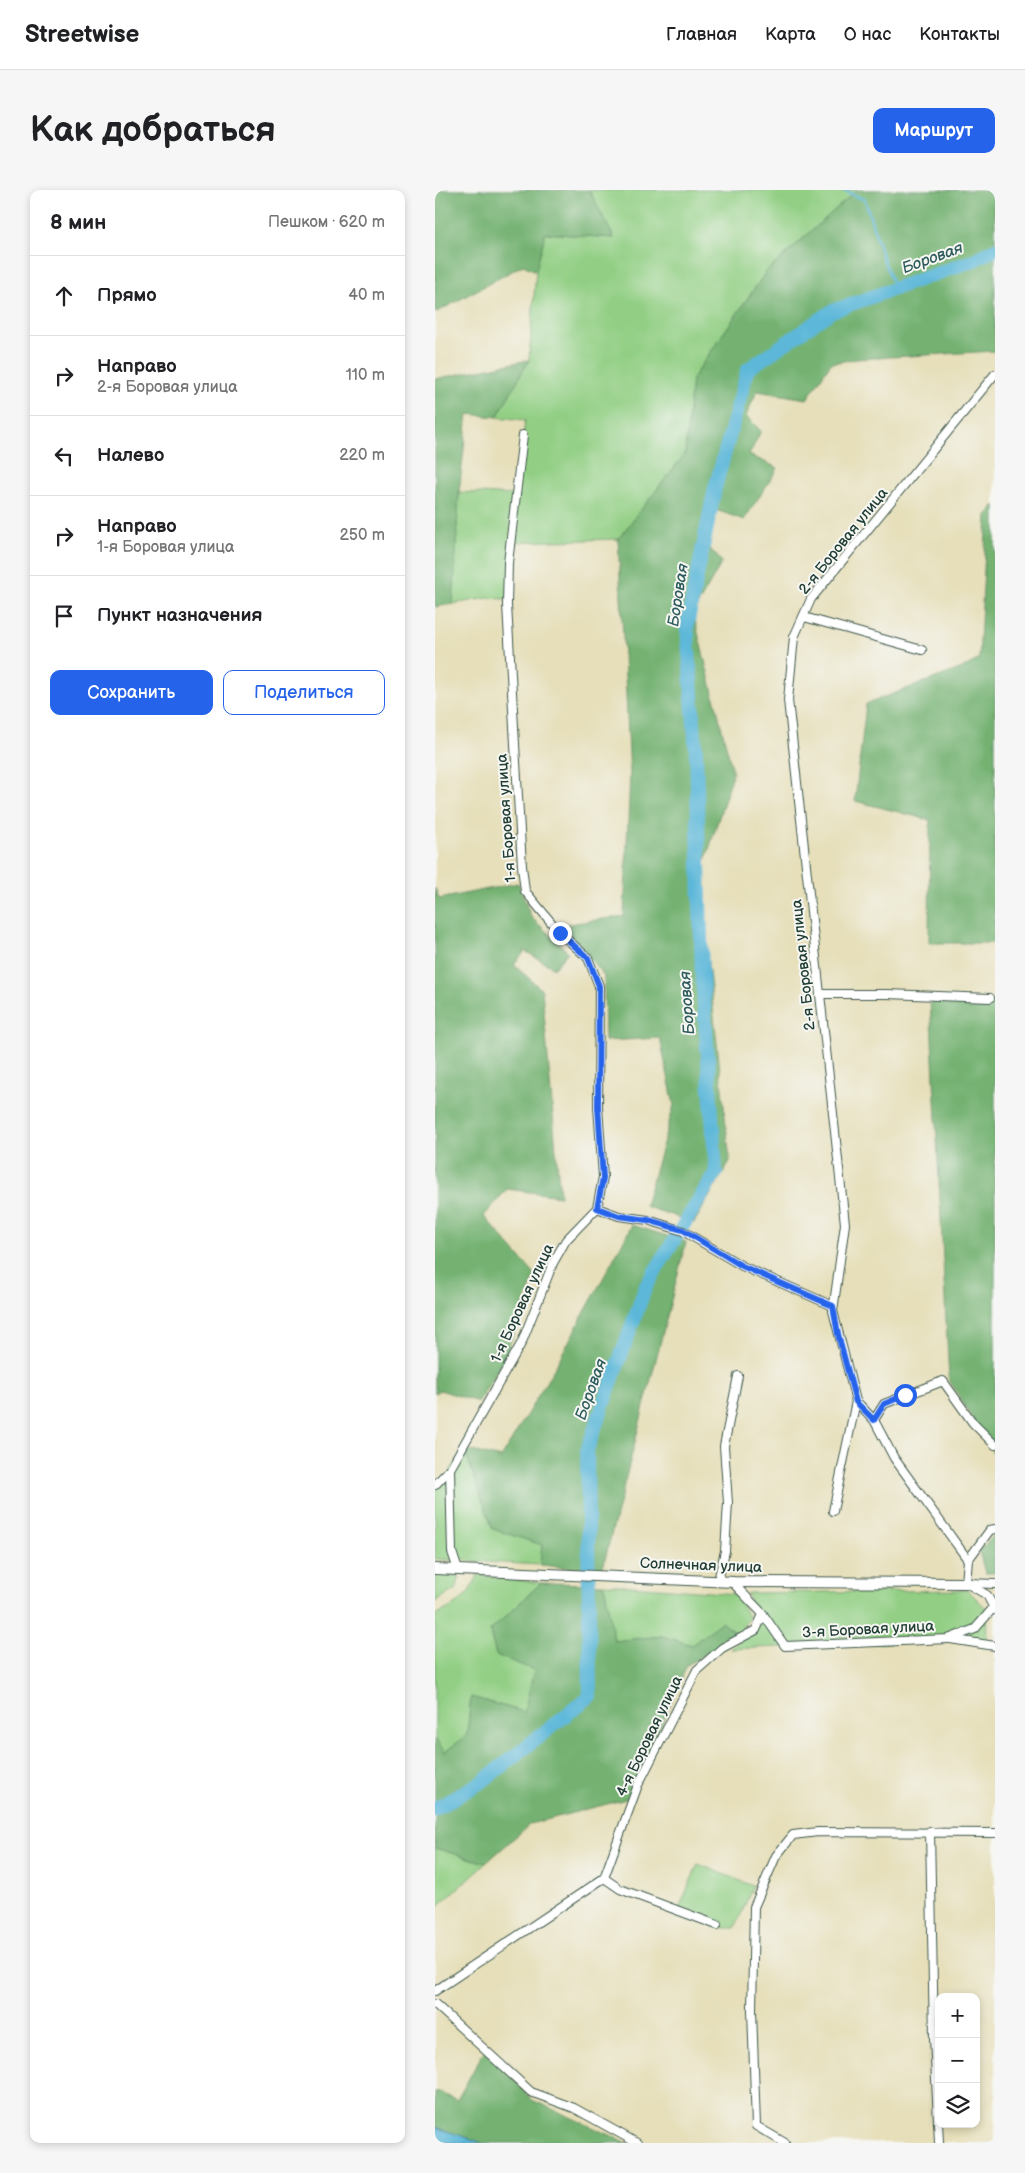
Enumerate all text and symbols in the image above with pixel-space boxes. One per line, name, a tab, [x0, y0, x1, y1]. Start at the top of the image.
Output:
text: Streetwise	[25, 20, 139, 49]
text: Главная	[666, 24, 737, 45]
text: Карта	[765, 24, 816, 45]
text: О нас	[844, 24, 891, 45]
text: Контакты	[919, 24, 1000, 45]
button: Маршрут	[873, 108, 995, 153]
text: Как добраться	[30, 109, 276, 152]
text: 8 мин	[50, 210, 106, 235]
text: Пешком · 620 m	[268, 213, 385, 232]
water label: Боровая	[899, 239, 966, 278]
icon: ahead	[50, 282, 78, 310]
text: Прямо	[97, 284, 157, 307]
text: 40 m	[348, 286, 385, 305]
text: Направо	[97, 355, 177, 378]
icon: right	[50, 362, 78, 390]
text: 110 m	[346, 366, 385, 385]
text: 2-я Боровая улица	[97, 378, 238, 397]
icon: left	[50, 442, 78, 470]
text: Налево	[97, 444, 164, 467]
text: 220 m	[339, 446, 385, 465]
street label: 2-я Боровая улица	[795, 484, 892, 599]
text: Направо	[97, 515, 177, 538]
icon: right	[50, 522, 78, 550]
text: 250 m	[339, 526, 385, 545]
text: 1-я Боровая улица	[97, 538, 234, 557]
water label: Боровая	[664, 562, 693, 628]
icon: arrive	[50, 602, 78, 630]
text: Пункт назначения	[97, 604, 262, 627]
button: Сохранить	[50, 670, 213, 715]
button: Поделиться	[223, 670, 385, 715]
street label: 1-я Боровая улица	[493, 753, 520, 883]
street label: 2-я Боровая улица	[787, 898, 820, 1031]
route end	[549, 922, 572, 945]
water label: Боровая	[676, 970, 699, 1035]
street label: 1-я Боровая улица	[487, 1241, 558, 1366]
water label: Боровая	[572, 1356, 611, 1423]
route start	[894, 1384, 917, 1407]
street label: Солнечная улица	[640, 1554, 763, 1577]
street label: 3-я Боровая улица	[802, 1617, 935, 1642]
street label: 4-я Боровая улица	[612, 1673, 687, 1800]
map controls	[935, 1993, 980, 2128]
button: +	[935, 1993, 980, 2038]
button: −	[935, 2038, 980, 2083]
button: layers	[935, 2083, 980, 2128]

